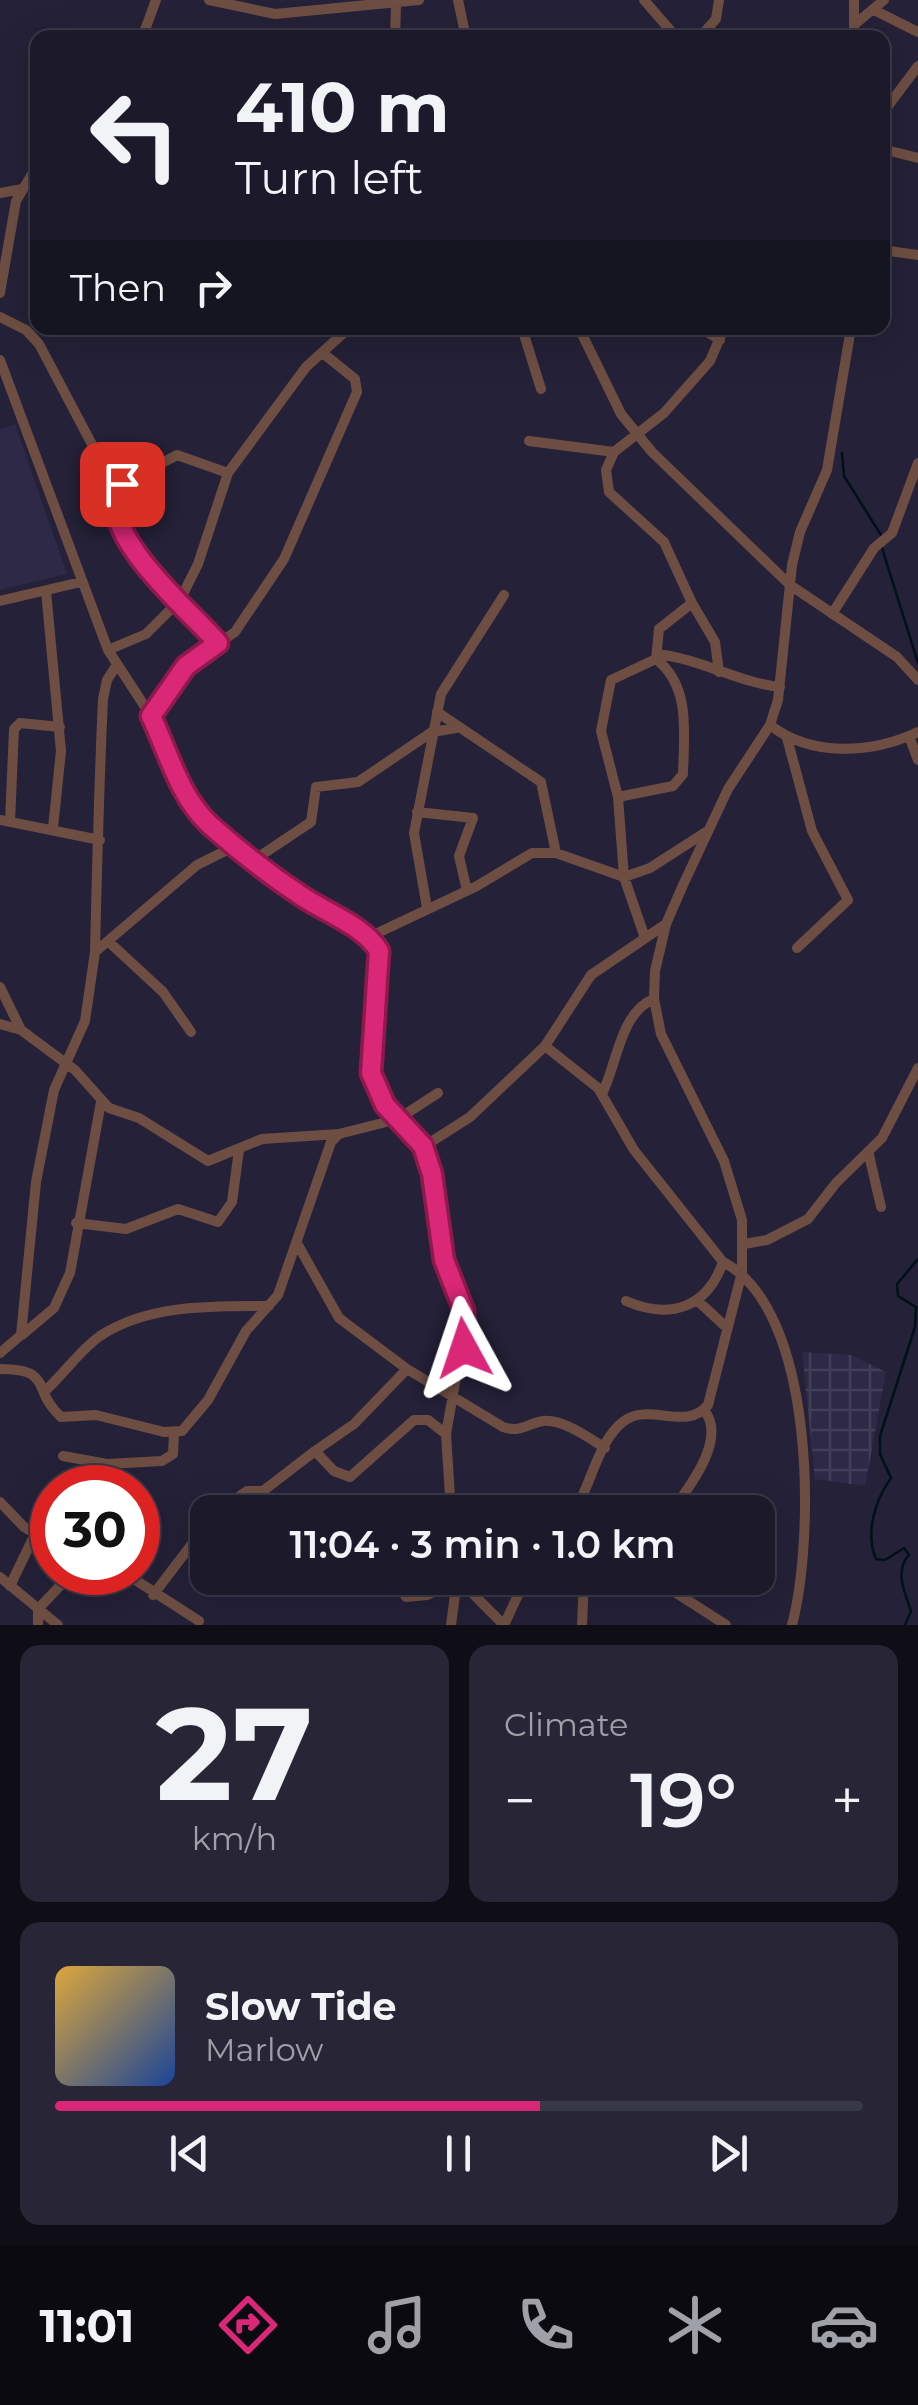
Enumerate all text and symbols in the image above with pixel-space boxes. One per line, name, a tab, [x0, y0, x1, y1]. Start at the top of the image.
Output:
text: 410 m	[235, 64, 450, 150]
icon: left	[70, 70, 200, 200]
text: Turn left	[235, 150, 423, 205]
icon: right	[186, 260, 241, 315]
text: Then	[70, 264, 166, 311]
pin	[80, 442, 165, 527]
icon: arrive	[95, 457, 150, 512]
position arrow	[412, 1296, 516, 1400]
speed limit sign: 30	[30, 1465, 160, 1595]
text: 11:04 · 3 min · 1.0 km	[289, 1521, 676, 1568]
text: 27	[156, 1674, 313, 1833]
text: Climate	[504, 1705, 628, 1744]
text: 19°	[630, 1754, 737, 1846]
text: −	[504, 1767, 536, 1834]
text: +	[831, 1767, 863, 1834]
text: km/h	[192, 1819, 277, 1858]
text: Slow Tide	[205, 1983, 397, 2030]
text: Marlow	[205, 2030, 323, 2069]
icon: previous	[162, 2126, 217, 2181]
icon: pause	[431, 2126, 486, 2181]
icon: next	[701, 2126, 756, 2181]
icon: directions	[213, 2290, 283, 2360]
icon: music	[362, 2290, 432, 2360]
icon: phone	[511, 2290, 581, 2360]
icon: climate	[660, 2290, 730, 2360]
icon: car	[809, 2290, 879, 2360]
text: 11:01	[39, 2298, 135, 2353]

